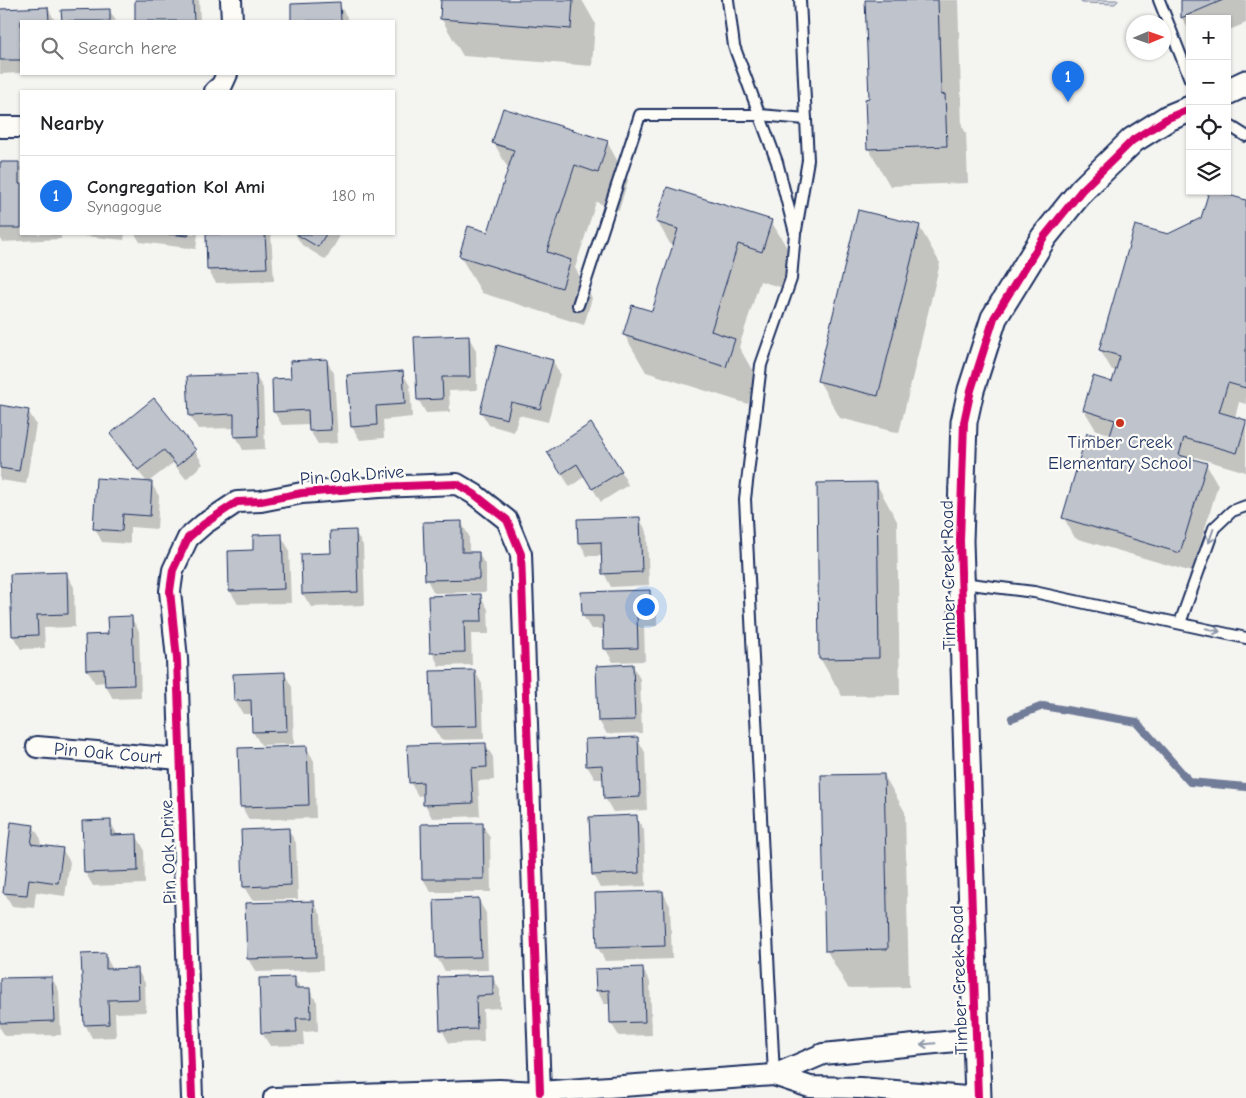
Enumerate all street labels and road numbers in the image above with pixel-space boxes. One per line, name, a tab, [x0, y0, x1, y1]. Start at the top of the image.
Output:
street label: Pin Oak Drive	[299, 461, 405, 490]
street label: Timber Creek Road	[937, 500, 960, 650]
street label: Pin Oak Court	[53, 738, 163, 768]
street label: Pin Oak Drive	[156, 799, 181, 905]
street label: Timber Creek Road	[946, 905, 973, 1055]

